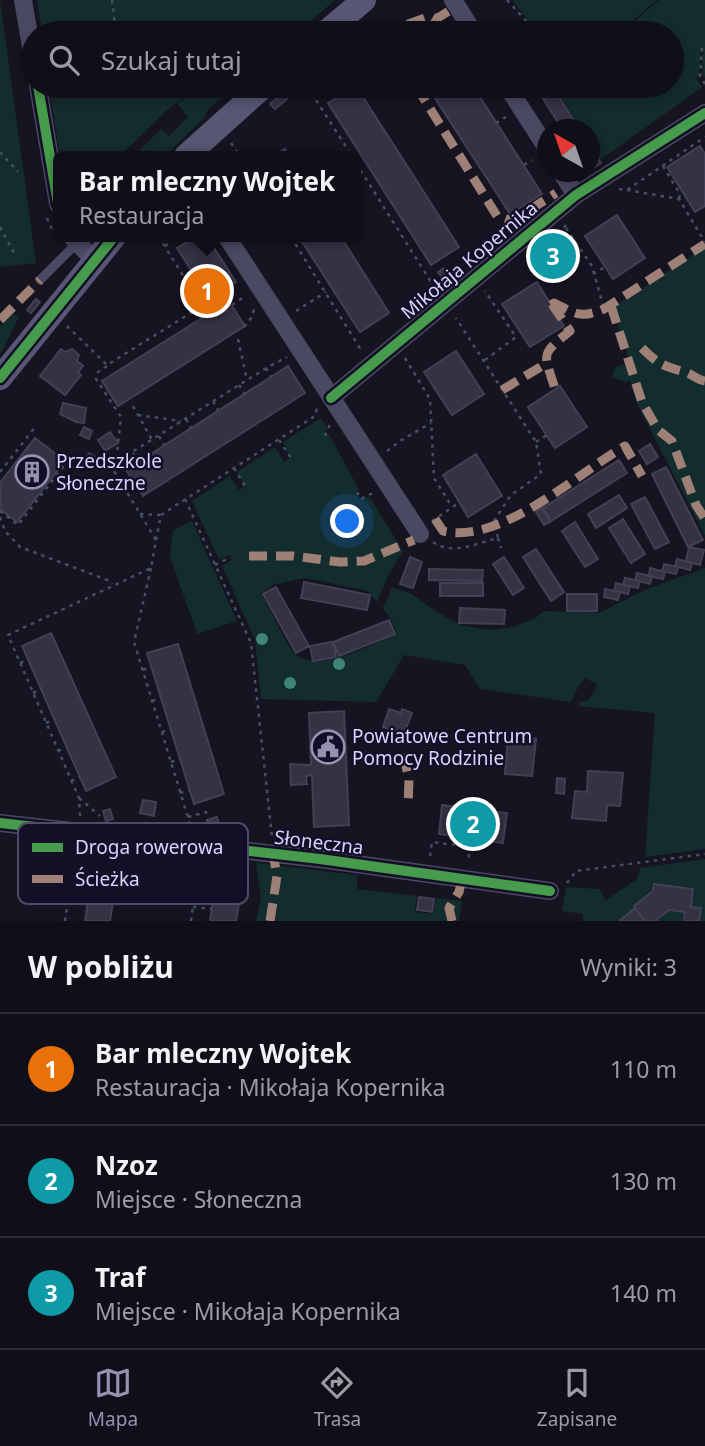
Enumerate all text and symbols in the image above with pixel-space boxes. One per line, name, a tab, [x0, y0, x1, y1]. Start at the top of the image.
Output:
search box	[21, 21, 684, 98]
icon: search	[45, 41, 83, 79]
text: Szukaj tutaj	[101, 42, 242, 78]
north arrow	[537, 119, 600, 182]
popup	[53, 151, 361, 242]
text: Bar mleczny Wojtek	[79, 163, 335, 199]
street label: Mikołaja Kopernika	[395, 195, 543, 325]
text: Restauracja	[79, 199, 204, 231]
pin: 3	[530, 230, 576, 282]
pin: 1	[184, 265, 230, 317]
place label: Przedszkole Słoneczne	[56, 448, 162, 496]
building icon: Przedszkole Słoneczne	[13, 453, 51, 491]
your location	[330, 504, 364, 538]
place label: Powiatowe Centrum Pomocy Rodzinie	[352, 723, 532, 771]
public building icon: Powiatowe Centrum Pomocy Rodzinie	[309, 728, 347, 766]
pin: 2	[450, 798, 496, 850]
legend	[18, 823, 248, 904]
street label: Słoneczna	[273, 824, 365, 860]
text: Droga rowerowa	[75, 834, 224, 860]
text: Ścieżka	[75, 866, 140, 892]
text: W pobliżu	[28, 946, 174, 987]
text: Wyniki: 3	[580, 951, 677, 983]
text: Bar mleczny Wojtek	[95, 1035, 351, 1071]
text: 1	[44, 1053, 58, 1085]
text: 110 m	[610, 1053, 677, 1085]
text: Restauracja · Mikołaja Kopernika	[95, 1071, 445, 1103]
text: Nzoz	[95, 1147, 158, 1183]
text: 2	[44, 1165, 58, 1197]
text: 130 m	[610, 1165, 677, 1197]
text: Miejsce · Słoneczna	[95, 1183, 302, 1215]
text: Traf	[95, 1259, 145, 1295]
text: 3	[44, 1277, 58, 1309]
text: 140 m	[610, 1277, 677, 1309]
text: Miejsce · Mikołaja Kopernika	[95, 1295, 401, 1327]
tab: Mapa	[88, 1364, 138, 1432]
tab: Trasa	[314, 1364, 361, 1432]
tab: Zapisane	[537, 1364, 617, 1432]

